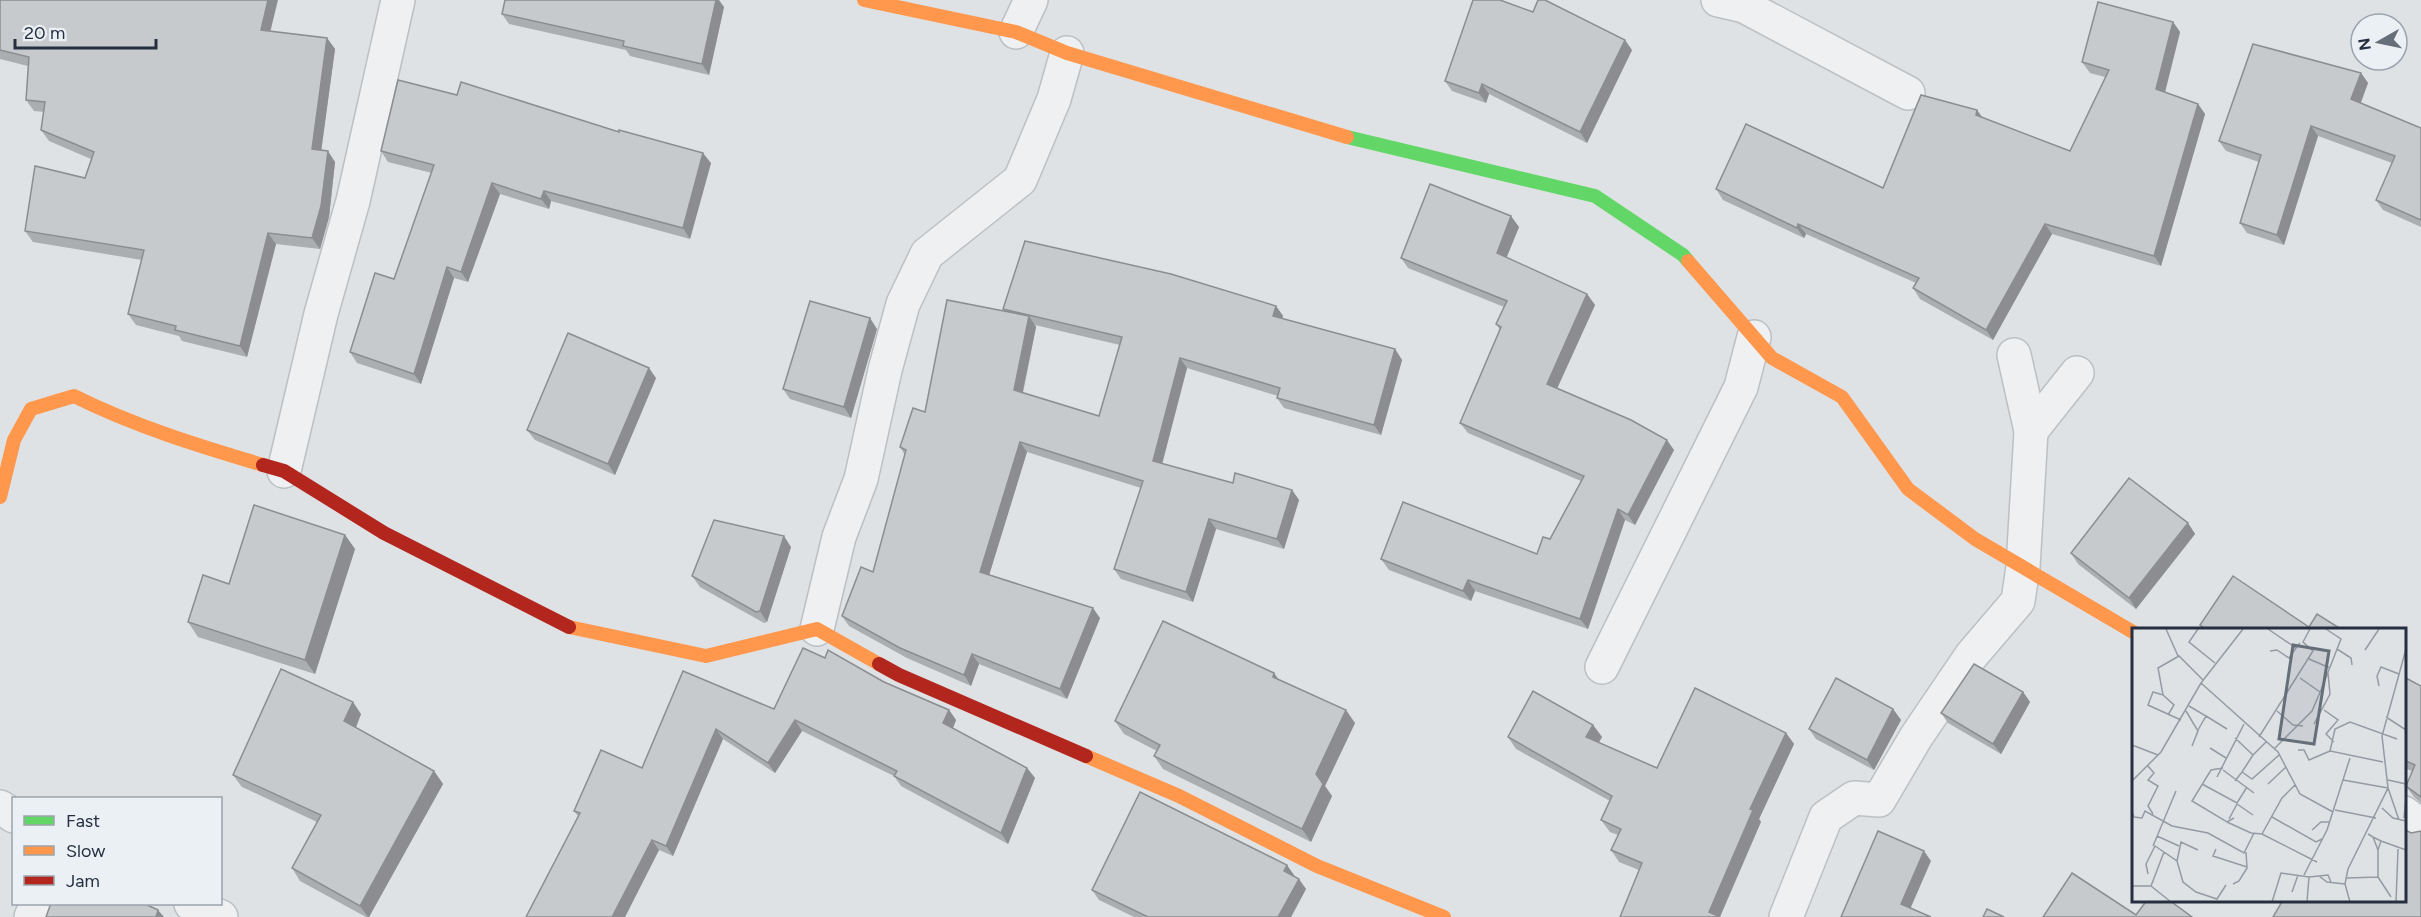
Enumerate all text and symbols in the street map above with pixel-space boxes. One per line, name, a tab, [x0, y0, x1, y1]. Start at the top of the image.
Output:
scale bar	[15, 12, 156, 50]
north arrow	[2349, 12, 2409, 72]
text: 20 m	[24, 22, 65, 44]
text: N	[2354, 37, 2375, 52]
inset map	[2132, 628, 2406, 902]
legend	[12, 797, 222, 905]
text: Fast	[66, 810, 100, 832]
text: Slow	[66, 840, 105, 862]
text: Jam	[66, 870, 100, 892]

